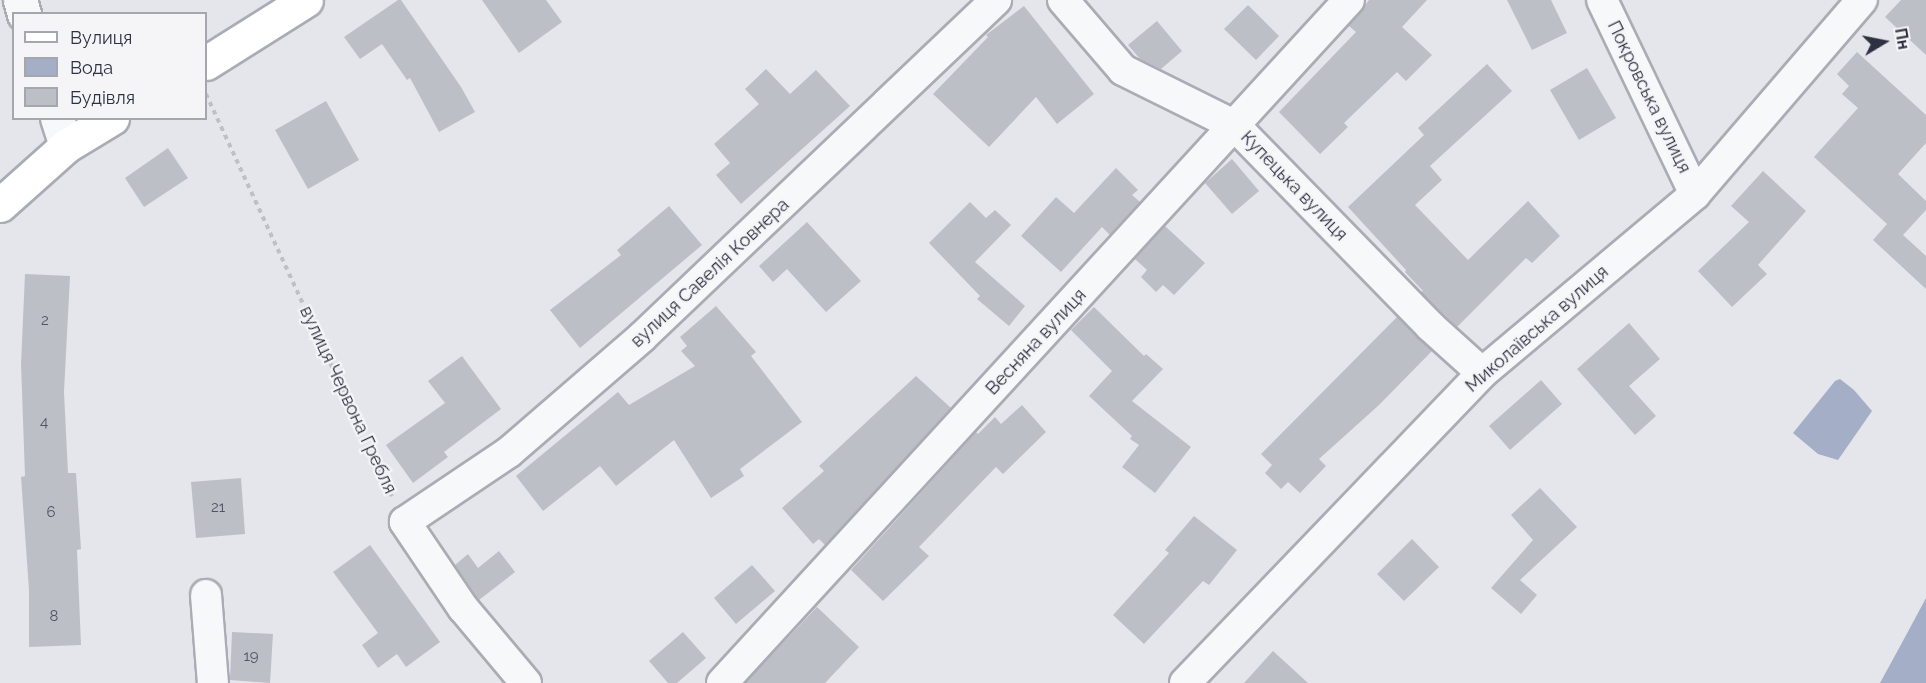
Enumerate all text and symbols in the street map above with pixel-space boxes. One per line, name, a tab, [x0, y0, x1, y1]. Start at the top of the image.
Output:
legend	[12, 12, 207, 120]
north arrow	[1854, 12, 1914, 72]
street label: Покровська вулиця	[1603, 17, 1695, 177]
text: Вулиця	[70, 27, 132, 48]
text: Пн	[1891, 27, 1913, 51]
text: Вода	[70, 57, 113, 78]
text: Будівля	[70, 87, 135, 108]
street label: Купецька вулиця	[1236, 127, 1352, 245]
street label: вулиця Савелія Ковнера	[626, 194, 794, 352]
street label: Миколаївська вулиця	[1461, 261, 1613, 397]
street label: Весняна вулиця	[981, 284, 1091, 400]
street label: вулиця Червона Гребля	[295, 303, 401, 497]
house number: 2	[41, 312, 49, 330]
house number: 4	[40, 414, 48, 432]
house number: 21	[211, 499, 225, 517]
house number: 6	[46, 504, 56, 522]
house number: 8	[50, 608, 58, 626]
house number: 19	[243, 648, 259, 666]

